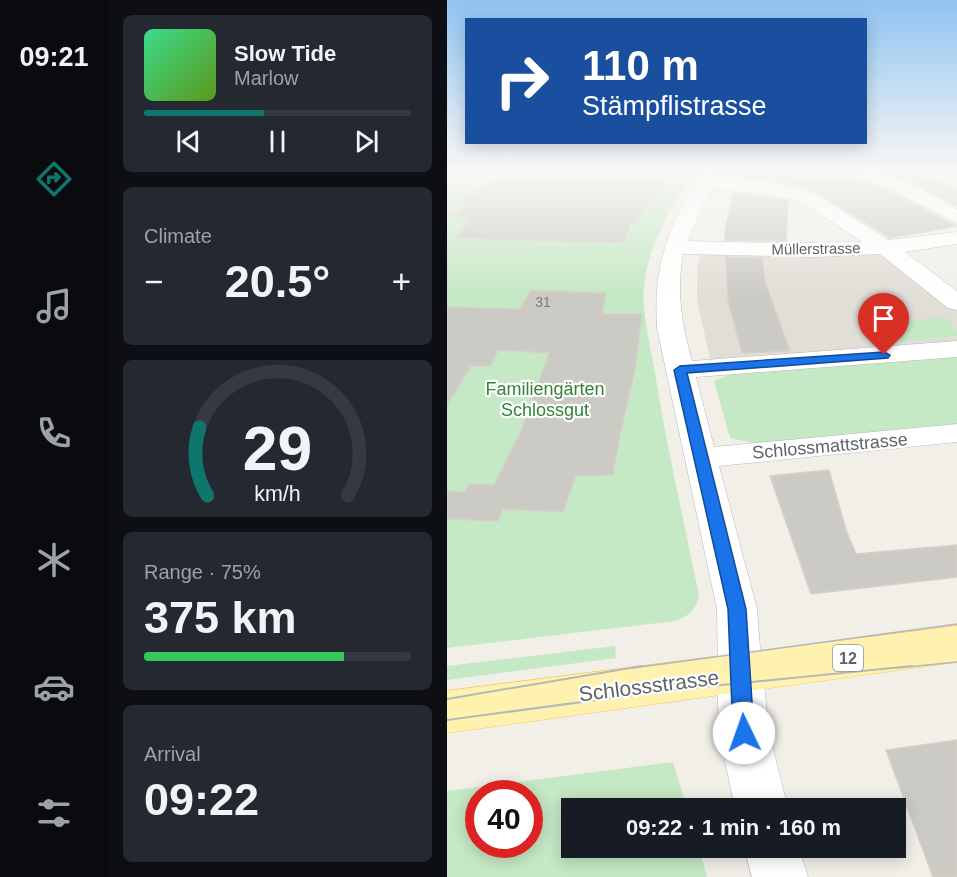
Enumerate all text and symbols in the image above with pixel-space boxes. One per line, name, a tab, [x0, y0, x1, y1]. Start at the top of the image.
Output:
text: Slow Tide	[234, 41, 336, 66]
text: 09:21	[19, 42, 89, 72]
icon: right	[483, 42, 561, 120]
text: 110 m	[582, 42, 699, 89]
text: Marlow	[234, 67, 298, 89]
text: Stämpflistrasse	[582, 91, 767, 121]
icon: previous	[172, 125, 205, 158]
icon: pause	[261, 125, 294, 158]
icon: next	[350, 125, 383, 158]
icon: directions	[33, 158, 75, 200]
text: Climate	[144, 225, 212, 247]
street label: Müllerstrasse	[771, 239, 861, 258]
text: 20.5°	[225, 256, 330, 307]
text: −	[144, 263, 163, 300]
text: +	[392, 263, 411, 300]
icon: music	[33, 285, 75, 327]
pin	[858, 293, 909, 355]
house number: 31	[535, 294, 551, 310]
icon: arrive	[867, 302, 900, 335]
park label: Familiengärten Schlossgut	[485, 379, 605, 420]
icon: phone	[33, 412, 75, 454]
text: 29	[243, 414, 312, 483]
street label: Schlossmattstrasse	[751, 429, 909, 463]
text: km/h	[254, 482, 301, 506]
icon: climate	[33, 539, 75, 581]
text: Range · 75%	[144, 561, 261, 583]
text: 375 km	[144, 592, 297, 643]
road number: 12	[833, 645, 863, 671]
street label: Schlossstrasse	[577, 665, 720, 706]
icon: car	[33, 666, 75, 708]
position arrow	[712, 701, 776, 765]
text: Arrival	[144, 743, 201, 765]
text: 09:22	[144, 774, 259, 825]
speed limit sign: 40	[465, 780, 543, 858]
icon: filters	[33, 792, 75, 834]
text: 09:22 · 1 min · 160 m	[626, 815, 841, 840]

